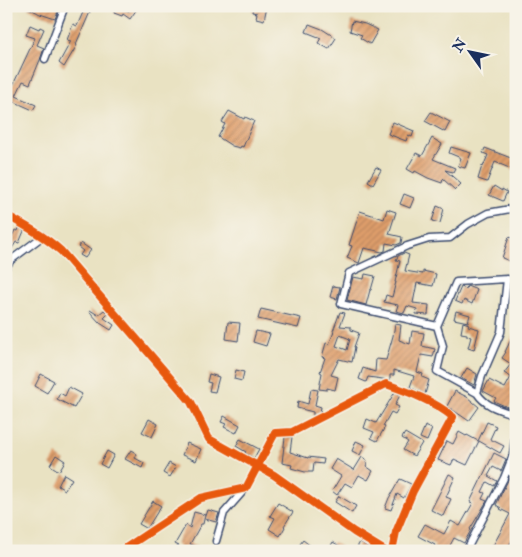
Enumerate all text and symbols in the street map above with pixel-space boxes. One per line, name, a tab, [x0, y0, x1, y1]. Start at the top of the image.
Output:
north arrow	[444, 28, 494, 78]
text: N	[448, 35, 470, 56]

